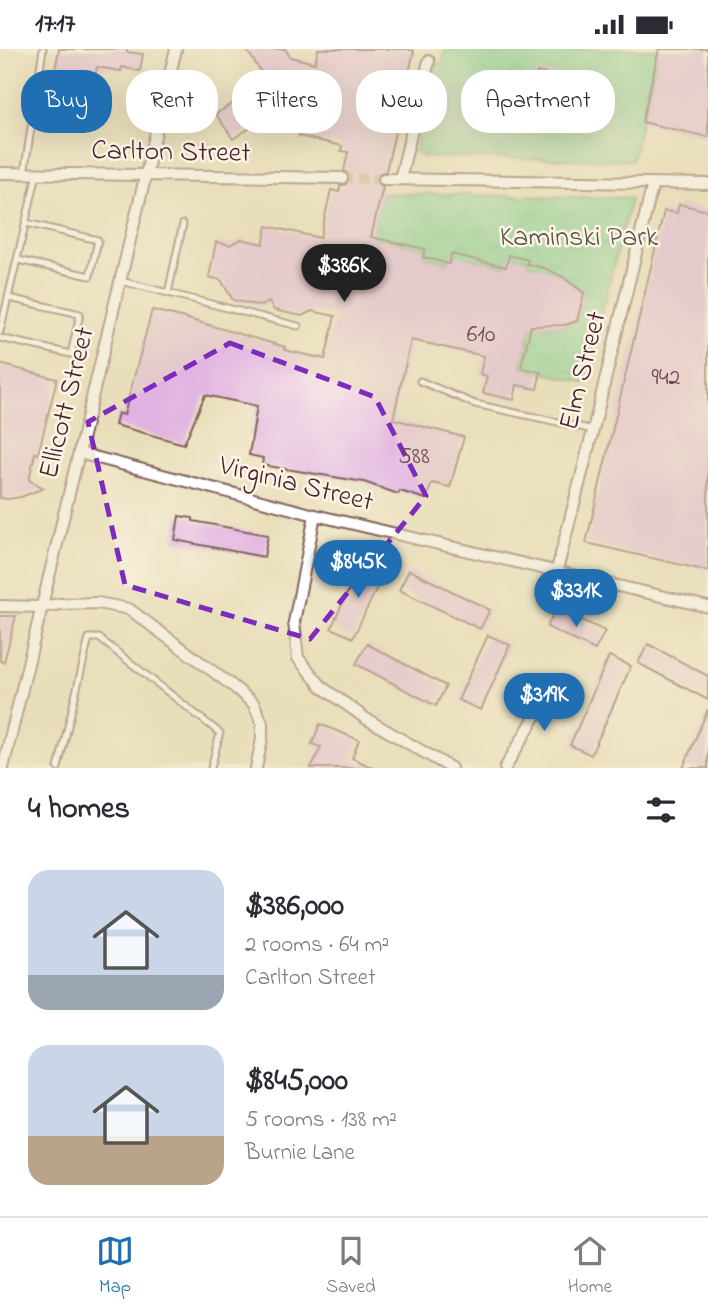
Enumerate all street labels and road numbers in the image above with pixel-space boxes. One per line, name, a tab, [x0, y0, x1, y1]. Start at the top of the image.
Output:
street label: Carlton Street	[91, 131, 251, 175]
street label: Elm Street	[549, 307, 619, 435]
street label: Ellicott Street	[29, 323, 107, 483]
street label: Virginia Street	[214, 446, 377, 524]

